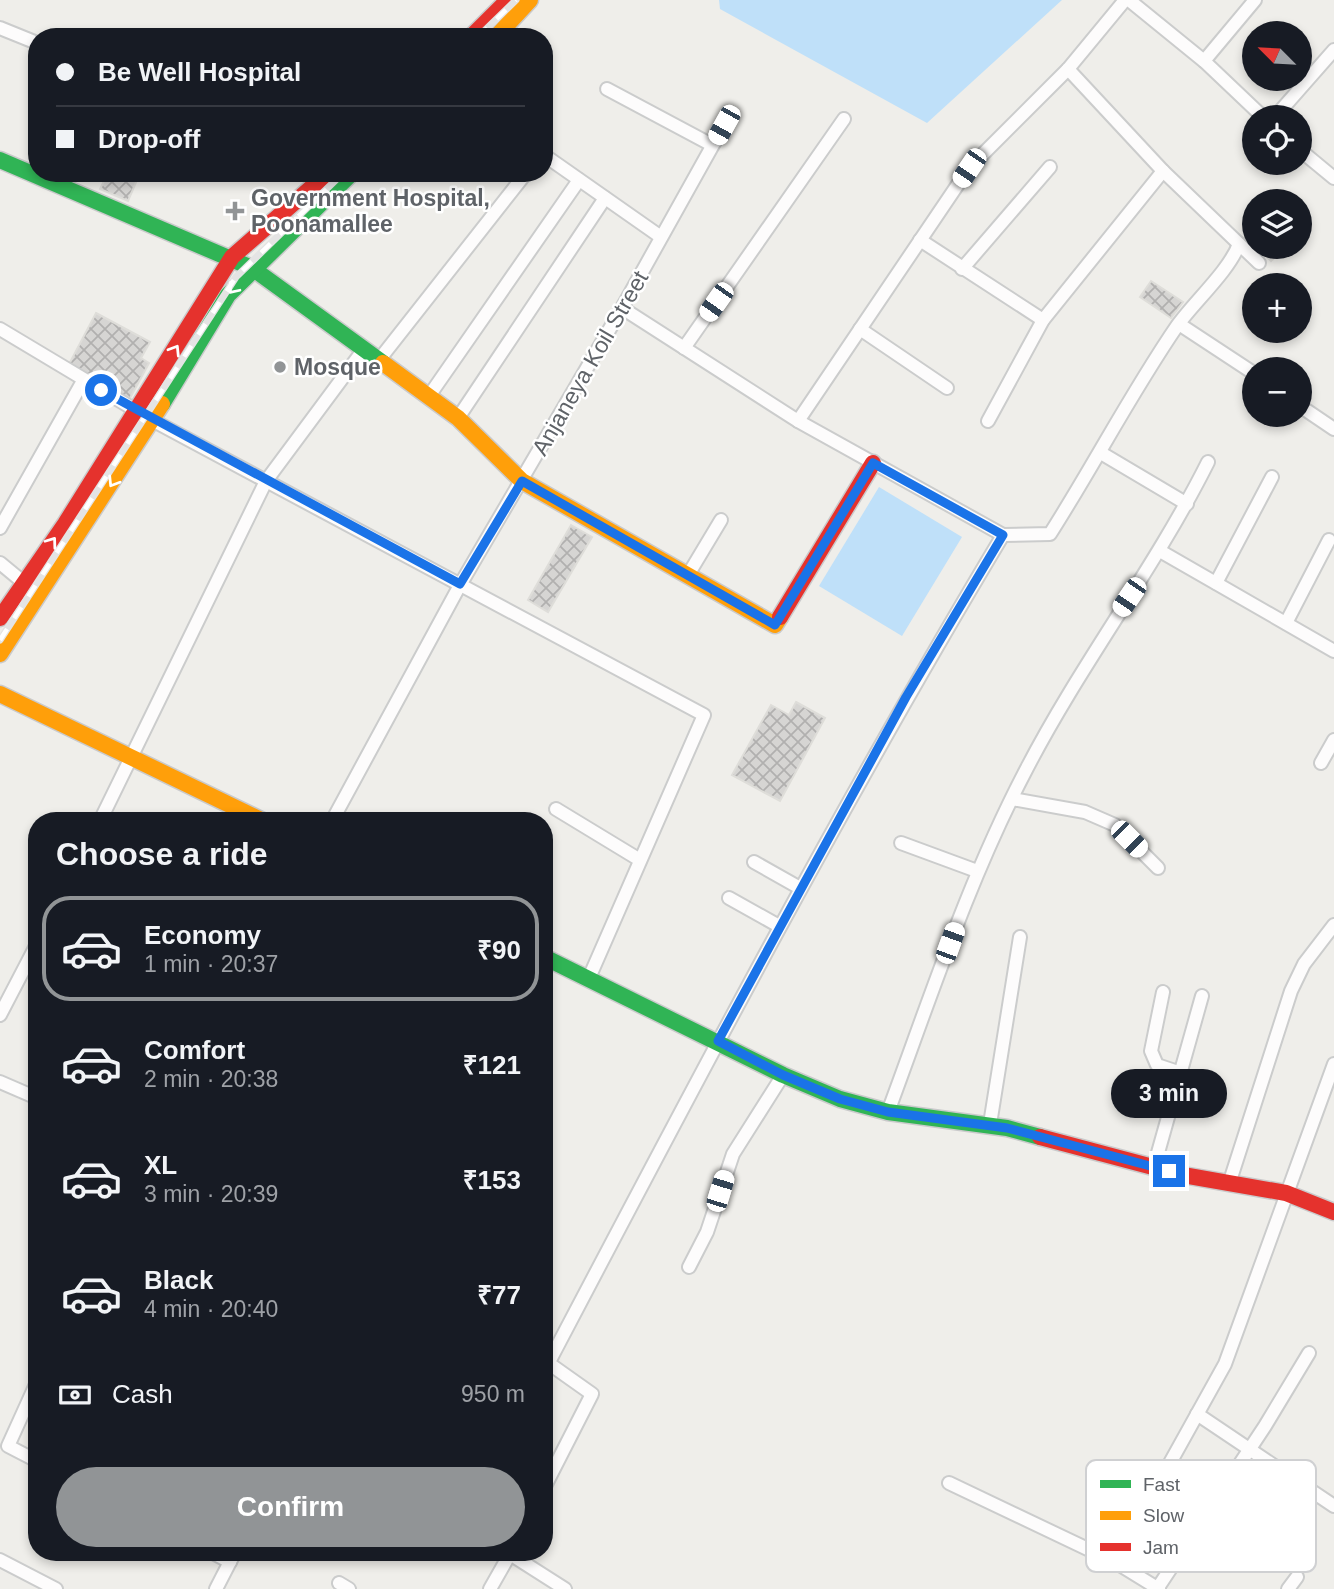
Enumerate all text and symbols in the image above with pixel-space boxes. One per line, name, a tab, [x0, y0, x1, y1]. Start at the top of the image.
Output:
north arrow	[1242, 21, 1312, 91]
map controls	[1242, 21, 1312, 427]
text: Be Well Hospital	[98, 57, 301, 87]
car	[705, 102, 744, 148]
button: locate	[1242, 105, 1312, 175]
text: Drop-off	[98, 124, 201, 154]
car	[949, 145, 990, 191]
place label: Government Hospital, Poonamallee	[251, 185, 490, 237]
button: layers	[1242, 189, 1312, 259]
marker: Government Hospital, Poonamallee	[225, 201, 245, 221]
street label: Anjaneya Koil Street	[527, 266, 654, 460]
button: +	[1242, 273, 1312, 343]
car	[696, 279, 737, 325]
one-way arrow	[229, 282, 242, 294]
one-way arrow	[166, 344, 179, 357]
place label: Mosque	[294, 354, 381, 380]
button: −	[1242, 357, 1312, 427]
marker: Mosque	[272, 359, 288, 375]
route start	[85, 374, 117, 406]
one-way arrow	[108, 474, 121, 487]
one-way arrow	[44, 537, 56, 549]
car	[1109, 574, 1150, 620]
car	[1107, 817, 1152, 861]
text: Choose a ride	[56, 836, 268, 872]
icon: car	[60, 917, 123, 980]
text: Economy	[144, 920, 261, 950]
car	[933, 920, 968, 966]
text: ₹90	[477, 935, 521, 965]
text: 1 min · 20:37	[144, 951, 278, 977]
icon: car	[60, 1032, 123, 1095]
text: Comfort	[144, 1035, 245, 1065]
text: ₹121	[463, 1050, 521, 1080]
text: 2 min · 20:38	[144, 1066, 278, 1092]
callout: 3 min	[1111, 1070, 1227, 1118]
text: 3 min	[1139, 1080, 1199, 1106]
icon: car	[60, 1147, 123, 1210]
text: XL	[144, 1150, 177, 1180]
route end	[1153, 1155, 1185, 1187]
text: ₹153	[463, 1165, 521, 1195]
car	[704, 1168, 737, 1214]
text: 3 min · 20:39	[144, 1181, 278, 1207]
icon: car	[60, 1262, 123, 1325]
text: Black	[144, 1265, 213, 1295]
text: ₹77	[477, 1280, 521, 1310]
text: 4 min · 20:40	[144, 1296, 278, 1322]
icon: cash	[56, 1376, 94, 1414]
text: Cash	[112, 1379, 173, 1409]
text: 950 m	[461, 1381, 525, 1407]
legend	[1086, 1460, 1316, 1572]
button: Confirm	[56, 1467, 525, 1547]
text: Fast	[1143, 1474, 1181, 1495]
text: Slow	[1143, 1505, 1184, 1526]
text: Jam	[1143, 1537, 1179, 1558]

